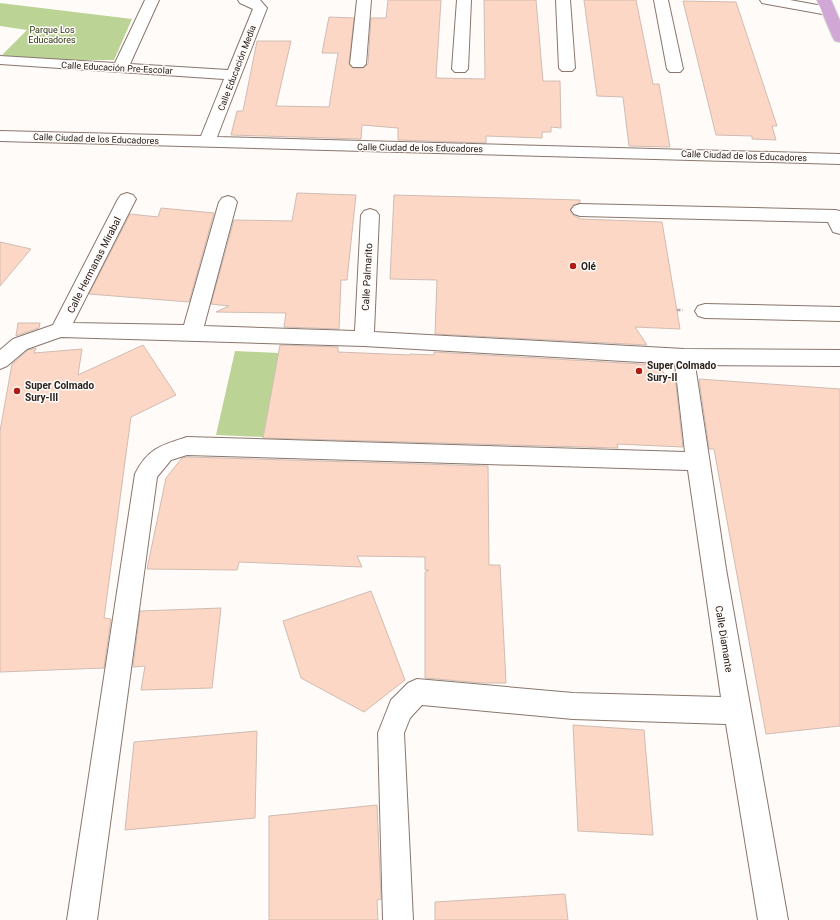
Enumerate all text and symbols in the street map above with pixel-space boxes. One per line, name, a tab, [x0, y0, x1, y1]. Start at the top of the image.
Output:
street label: Calle Educación Media	[216, 24, 258, 112]
park label: Parque Los Educadores	[28, 25, 76, 45]
street label: Calle Educación Pre-Escolar	[61, 60, 173, 76]
street label: Calle Ciudad de los Educadores	[33, 132, 159, 146]
street label: Calle Ciudad de los Educadores	[357, 142, 483, 154]
street label: Calle Ciudad de los Educadores	[681, 149, 807, 163]
street label: Calle Hermanas Mirabal	[65, 215, 123, 315]
street label: Calle Palmarito	[360, 243, 374, 311]
marker: Olé	[568, 261, 578, 271]
place label: Olé	[581, 261, 597, 272]
place label: Super Colmado Sury-II	[647, 360, 716, 383]
marker: Super Colmado Sury-II	[634, 366, 644, 376]
place label: Super Colmado Sury-III	[25, 380, 94, 403]
marker: Super Colmado Sury-III	[12, 386, 22, 396]
street label: Calle Diamante	[713, 605, 735, 673]

